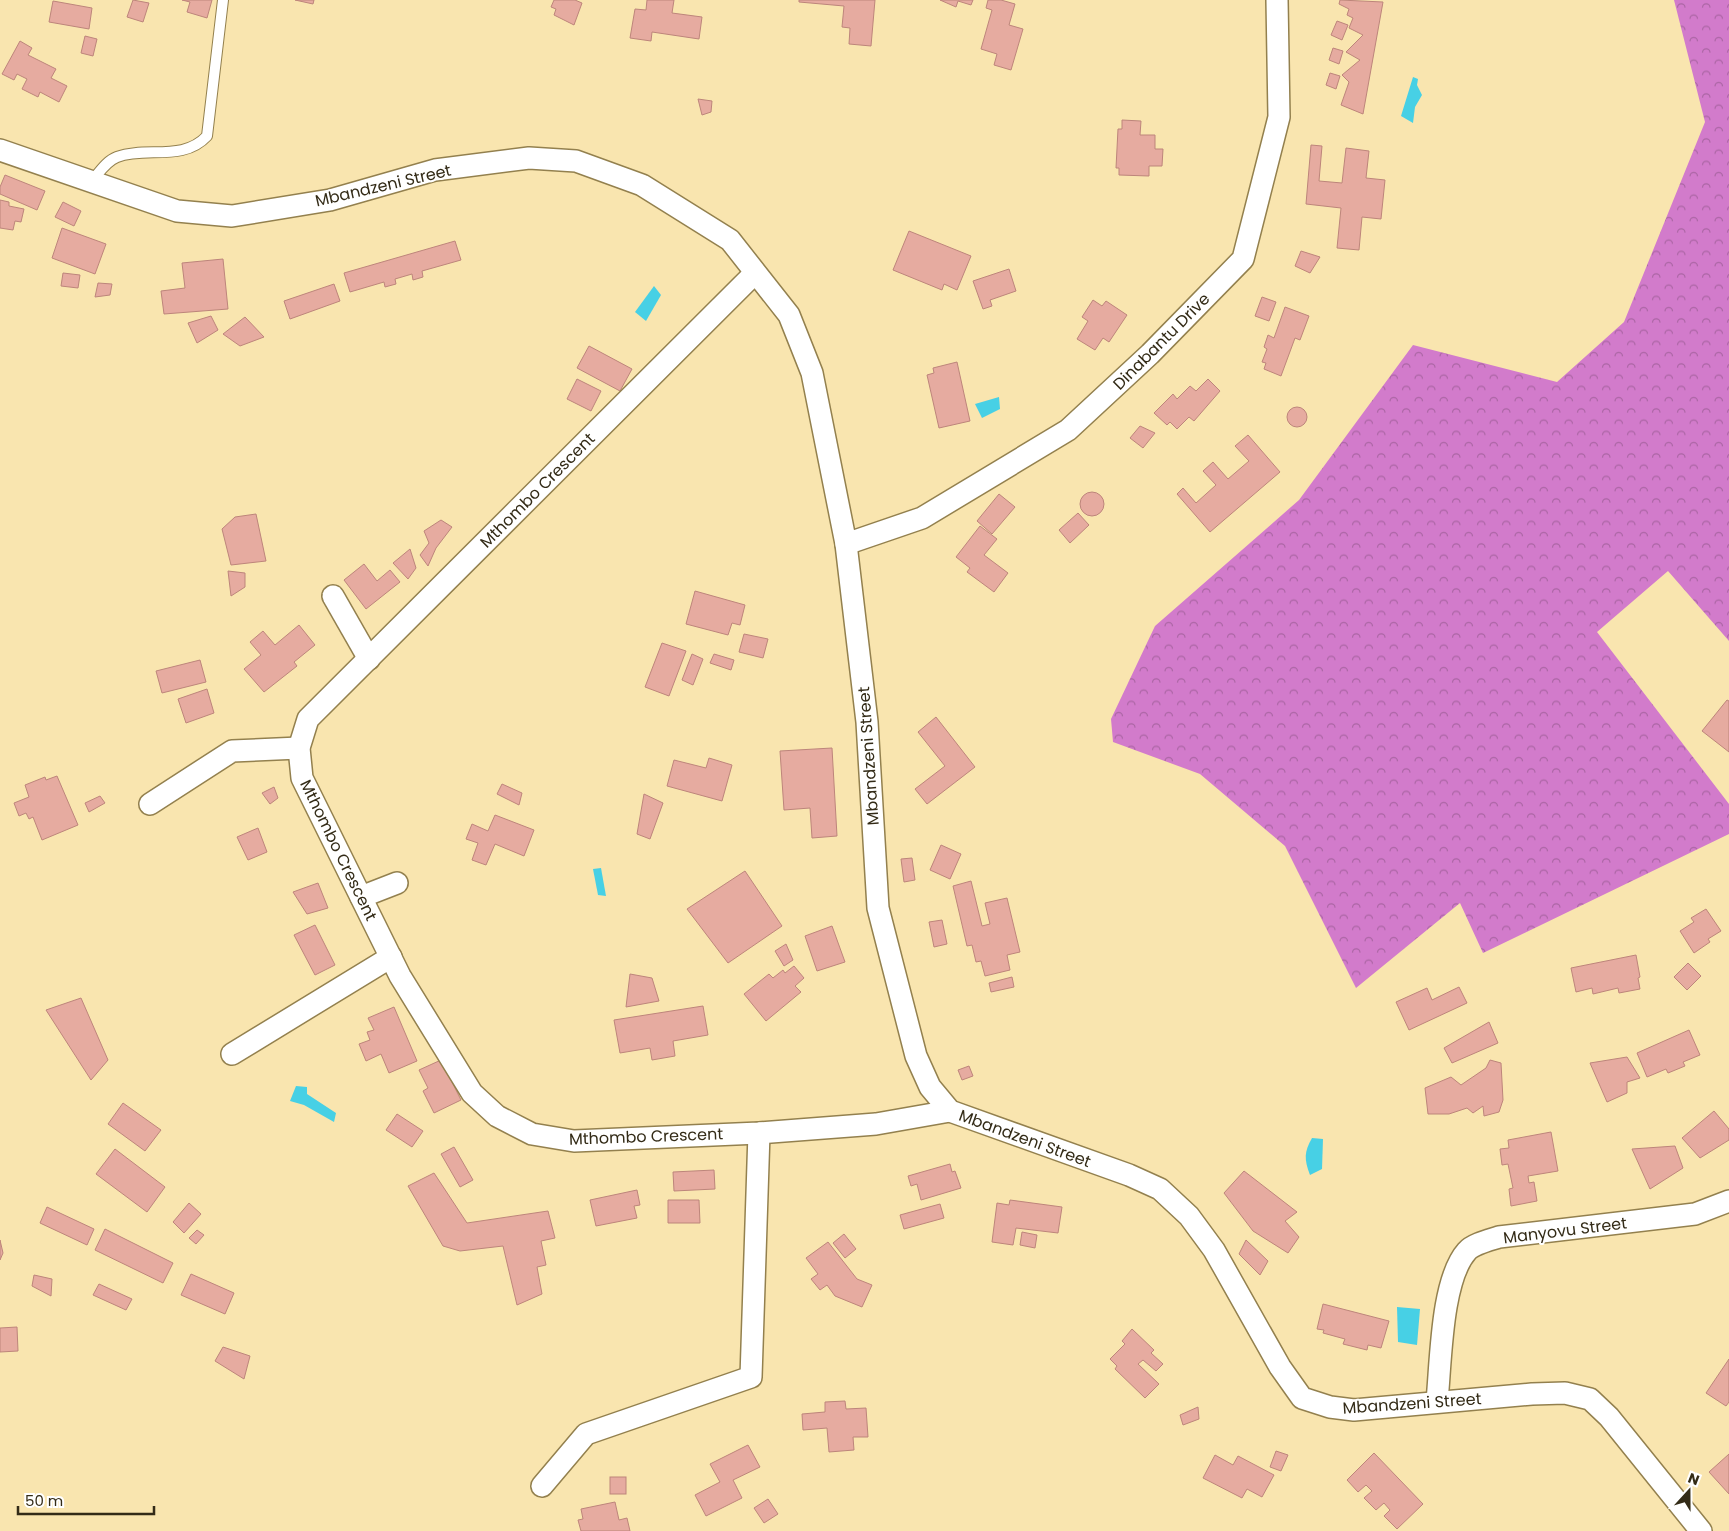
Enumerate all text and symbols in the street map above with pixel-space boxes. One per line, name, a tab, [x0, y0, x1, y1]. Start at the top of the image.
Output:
street label: Mbandzeni Street	[313, 159, 454, 212]
street label: Dinabantu Drive	[1108, 288, 1215, 395]
street label: Mthombo Crescent	[475, 428, 600, 553]
street label: Mbandzeni Street	[852, 686, 885, 826]
street label: Mthombo Crescent	[294, 776, 383, 925]
street label: Mbandzeni Street	[956, 1104, 1094, 1173]
street label: Mthombo Crescent	[569, 1122, 724, 1151]
street label: Manyovu Street	[1502, 1211, 1628, 1249]
street label: Mbandzeni Street	[1342, 1387, 1482, 1420]
north arrow	[1664, 1466, 1714, 1516]
text: N	[1685, 1468, 1702, 1490]
scale bar	[18, 1484, 154, 1516]
text: 50 m	[25, 1490, 63, 1511]

